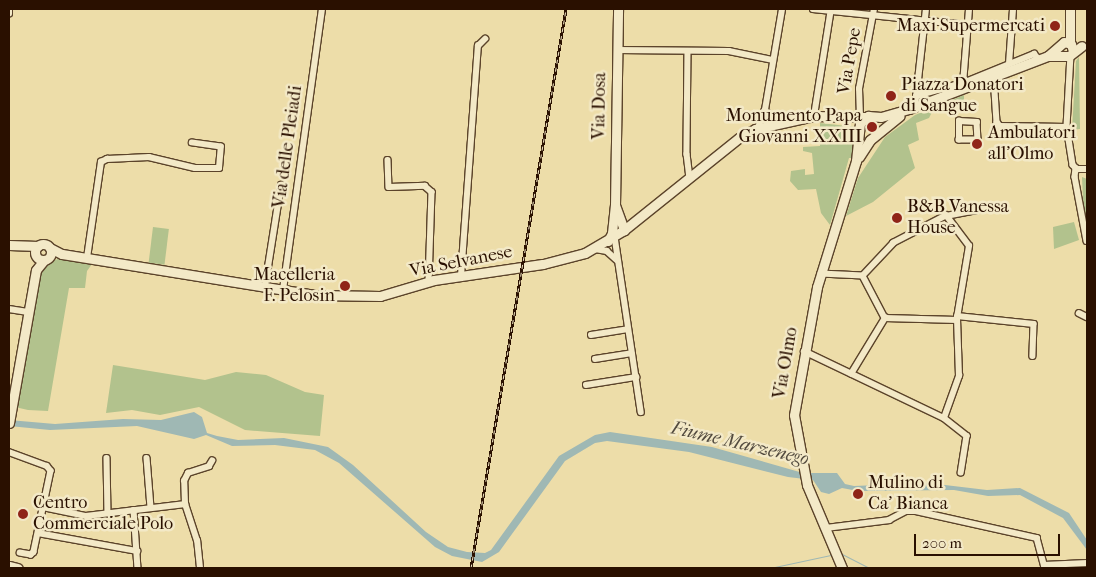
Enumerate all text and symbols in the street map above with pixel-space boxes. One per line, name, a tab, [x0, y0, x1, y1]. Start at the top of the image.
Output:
place label: Maxi Supermercati	[897, 15, 1045, 37]
marker: Maxi Supermercati	[1049, 20, 1061, 32]
street label: Via Pepe	[834, 26, 866, 96]
street label: Via Dosa	[589, 72, 611, 140]
place label: Piazza Donatori di Sangue	[901, 75, 1024, 118]
street label: Via delle Pleiadi	[269, 84, 307, 210]
marker: Piazza Donatori di Sangue	[885, 90, 897, 102]
place label: Monumento Papa Giovanni XXIII	[726, 106, 862, 148]
marker: Monumento Papa Giovanni XXIII	[866, 121, 878, 133]
place label: Ambulatori all'Olmo	[988, 123, 1076, 166]
marker: Ambulatori all'Olmo	[970, 137, 984, 151]
place label: B&B Vanessa House	[907, 197, 1009, 240]
marker: B&B Vanessa House	[891, 212, 903, 224]
street label: Via Selvanese	[408, 241, 514, 283]
place label: Macelleria F. Pelosin	[253, 265, 335, 308]
marker: Macelleria F. Pelosin	[339, 280, 351, 292]
street label: Via Olmo	[769, 325, 803, 401]
water label: Fiume Marzenego	[669, 417, 811, 471]
place label: Mulino di Ca’ Bianca	[868, 473, 948, 516]
marker: Mulino di Ca’ Bianca	[852, 488, 864, 500]
place label: Centro Commerciale Polo	[33, 493, 173, 536]
marker: Centro Commerciale Polo	[17, 508, 29, 520]
scale bar	[916, 524, 1062, 556]
text: 200 m	[922, 534, 962, 552]

